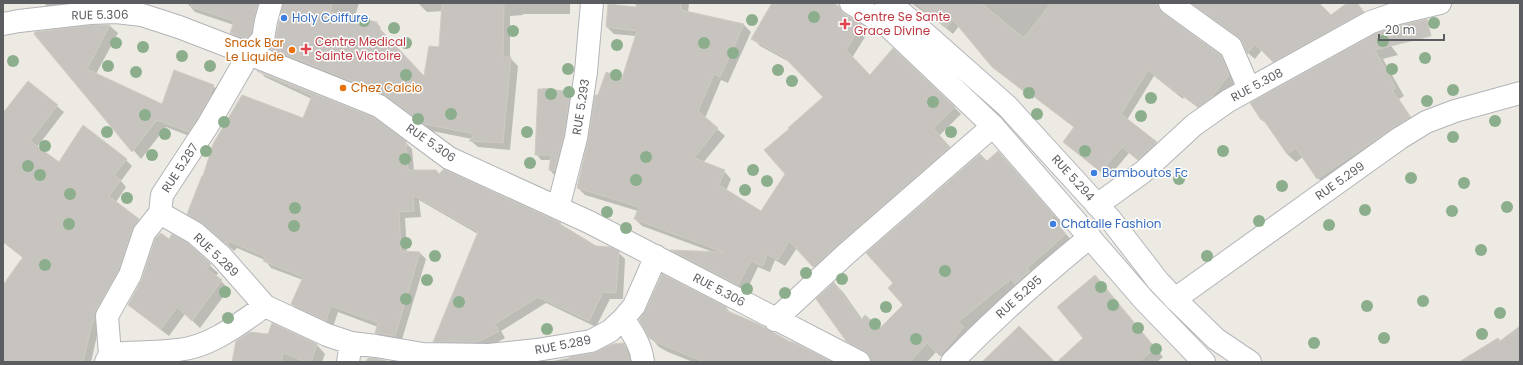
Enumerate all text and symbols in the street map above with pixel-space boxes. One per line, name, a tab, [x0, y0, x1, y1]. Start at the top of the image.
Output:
street label: RUE 5.306	[71, 6, 129, 23]
place label: Centre Se Sante Grace Divine	[854, 8, 950, 39]
place label: Holy Coiffure	[292, 9, 368, 26]
marker: Holy Coiffure	[279, 13, 289, 23]
scale bar	[1379, 16, 1444, 42]
marker: Centre Se Sante Grace Divine	[839, 18, 851, 30]
text: 20 m	[1385, 21, 1415, 38]
place label: Centre Medical Sainte Victoire	[315, 33, 406, 64]
place label: Snack Bar Le Liquide	[225, 34, 285, 65]
marker: Centre Medical Sainte Victoire	[300, 43, 312, 55]
marker: Snack Bar Le Liquide	[287, 45, 297, 55]
street label: RUE 5.308	[1228, 64, 1286, 105]
street label: RUE 5.293	[568, 78, 593, 136]
place label: Chez Calcio	[351, 79, 423, 96]
marker: Chez Calcio	[338, 83, 348, 93]
street label: RUE 5.306	[403, 119, 460, 166]
street label: RUE 5.287	[157, 139, 202, 196]
street label: RUE 5.294	[1048, 151, 1099, 205]
street label: RUE 5.299	[1312, 157, 1368, 204]
place label: Bamboutos Fc	[1102, 164, 1188, 181]
marker: Bamboutos Fc	[1089, 168, 1099, 178]
place label: Chatalle Fashion	[1061, 215, 1162, 232]
marker: Chatalle Fashion	[1048, 219, 1058, 229]
street label: RUE 5.289	[190, 229, 243, 281]
street label: RUE 5.306	[690, 269, 748, 310]
street label: RUE 5.295	[992, 271, 1045, 322]
street label: RUE 5.289	[533, 331, 592, 358]

